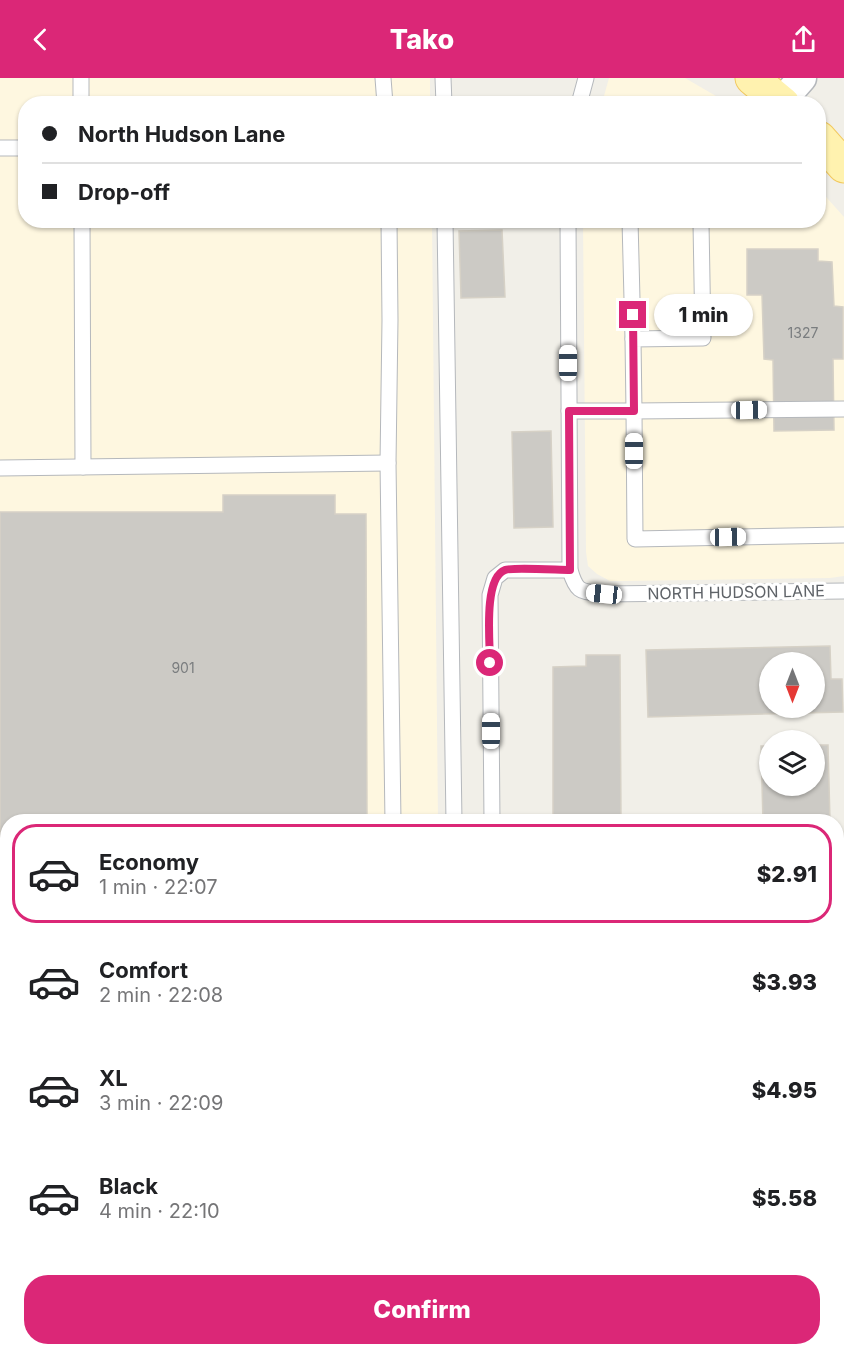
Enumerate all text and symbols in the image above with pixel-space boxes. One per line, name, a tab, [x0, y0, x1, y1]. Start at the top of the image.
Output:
icon: back	[24, 23, 57, 56]
text: Tako	[390, 23, 454, 56]
icon: share	[787, 23, 820, 56]
text: North Hudson Lane	[78, 121, 285, 147]
text: Drop-off	[78, 179, 170, 205]
callout: 1 min	[654, 294, 753, 336]
route end	[619, 301, 646, 328]
text: 1 min	[678, 303, 729, 327]
house number: 1327	[788, 324, 818, 341]
car	[559, 345, 577, 381]
car	[731, 401, 767, 419]
car	[625, 433, 643, 469]
car	[710, 528, 746, 546]
street label: NORTH HUDSON LANE	[647, 580, 825, 604]
car	[585, 583, 623, 605]
route start	[476, 649, 503, 676]
north arrow	[759, 652, 825, 718]
map controls	[759, 652, 825, 796]
house number: 901	[171, 659, 195, 676]
car	[482, 713, 500, 749]
button: layers	[759, 730, 825, 796]
icon: car	[27, 847, 81, 901]
text: Economy	[99, 849, 199, 875]
text: $2.91	[757, 861, 817, 887]
text: 1 min · 22:07	[99, 875, 218, 899]
icon: car	[27, 955, 81, 1009]
text: Comfort	[99, 957, 188, 983]
text: $3.93	[752, 969, 817, 995]
text: 2 min · 22:08	[99, 983, 223, 1007]
icon: car	[27, 1063, 81, 1117]
text: XL	[99, 1065, 128, 1091]
text: $4.95	[752, 1077, 817, 1103]
text: 3 min · 22:09	[99, 1091, 223, 1115]
icon: car	[27, 1171, 81, 1225]
text: Black	[99, 1173, 158, 1199]
text: $5.58	[752, 1185, 817, 1211]
text: 4 min · 22:10	[99, 1199, 220, 1223]
button: Confirm	[24, 1275, 820, 1344]

